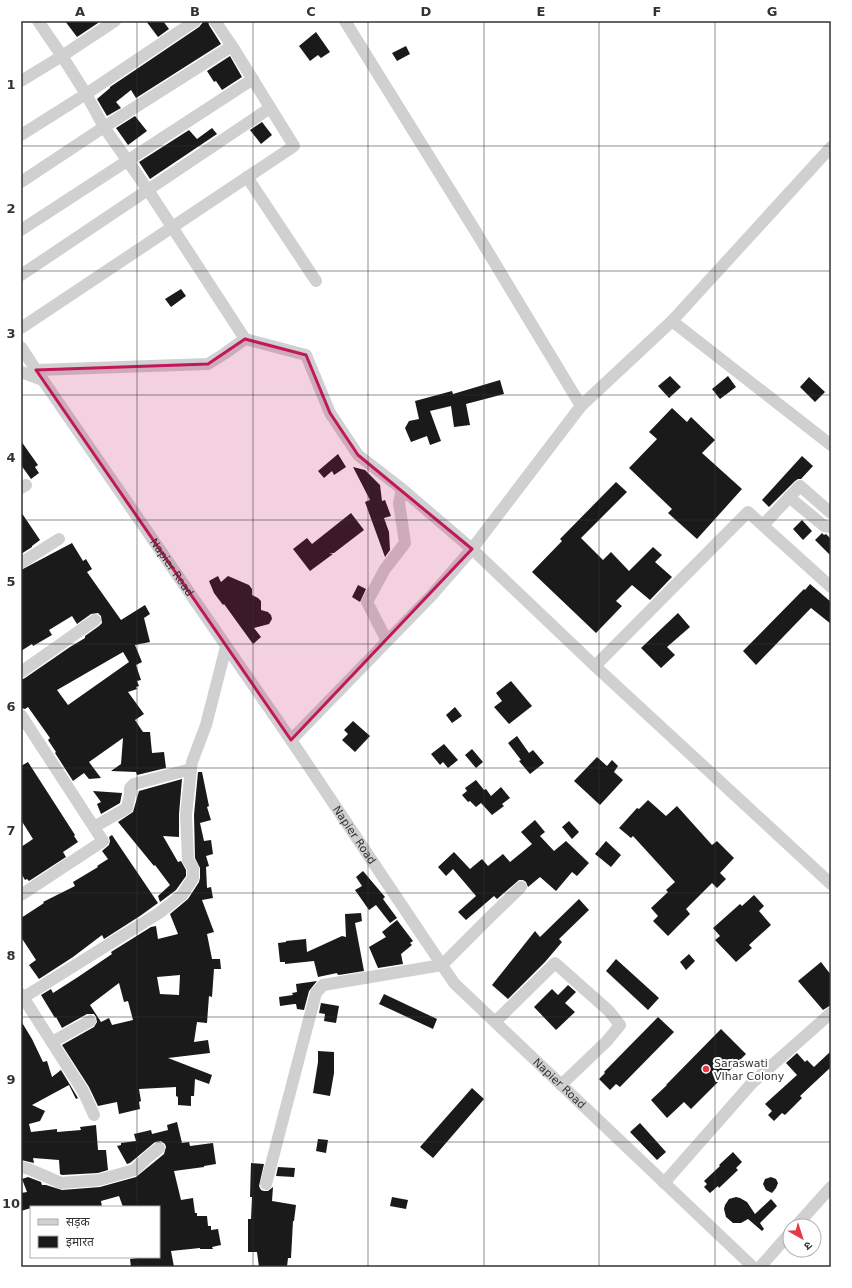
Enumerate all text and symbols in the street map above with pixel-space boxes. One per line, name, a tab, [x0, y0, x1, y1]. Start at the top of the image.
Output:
text: A	[75, 4, 85, 19]
text: B	[190, 4, 200, 19]
text: C	[306, 4, 316, 19]
text: D	[421, 4, 432, 19]
text: E	[537, 4, 545, 19]
text: F	[653, 4, 661, 19]
text: G	[767, 4, 777, 19]
text: 1	[6, 77, 16, 92]
text: 2	[6, 201, 16, 216]
text: 3	[6, 326, 16, 341]
text: 4	[6, 450, 16, 465]
street label: Napier Road	[147, 536, 196, 599]
text: 5	[6, 574, 16, 589]
text: 6	[6, 699, 16, 714]
street label: Napier Road	[330, 803, 379, 866]
text: 7	[6, 823, 16, 838]
text: 8	[6, 948, 16, 963]
street label: Napier Road	[531, 1055, 588, 1111]
place label: Saraswati VIhar Colony	[714, 1057, 785, 1083]
marker: Saraswati VIhar Colony	[701, 1064, 711, 1074]
text: 9	[6, 1072, 16, 1087]
text: 10	[2, 1196, 20, 1211]
legend	[30, 1206, 160, 1258]
text: सड़क	[66, 1215, 91, 1229]
north arrow	[782, 1218, 822, 1258]
text: इमारत	[66, 1235, 95, 1249]
text: उ	[801, 1238, 815, 1253]

